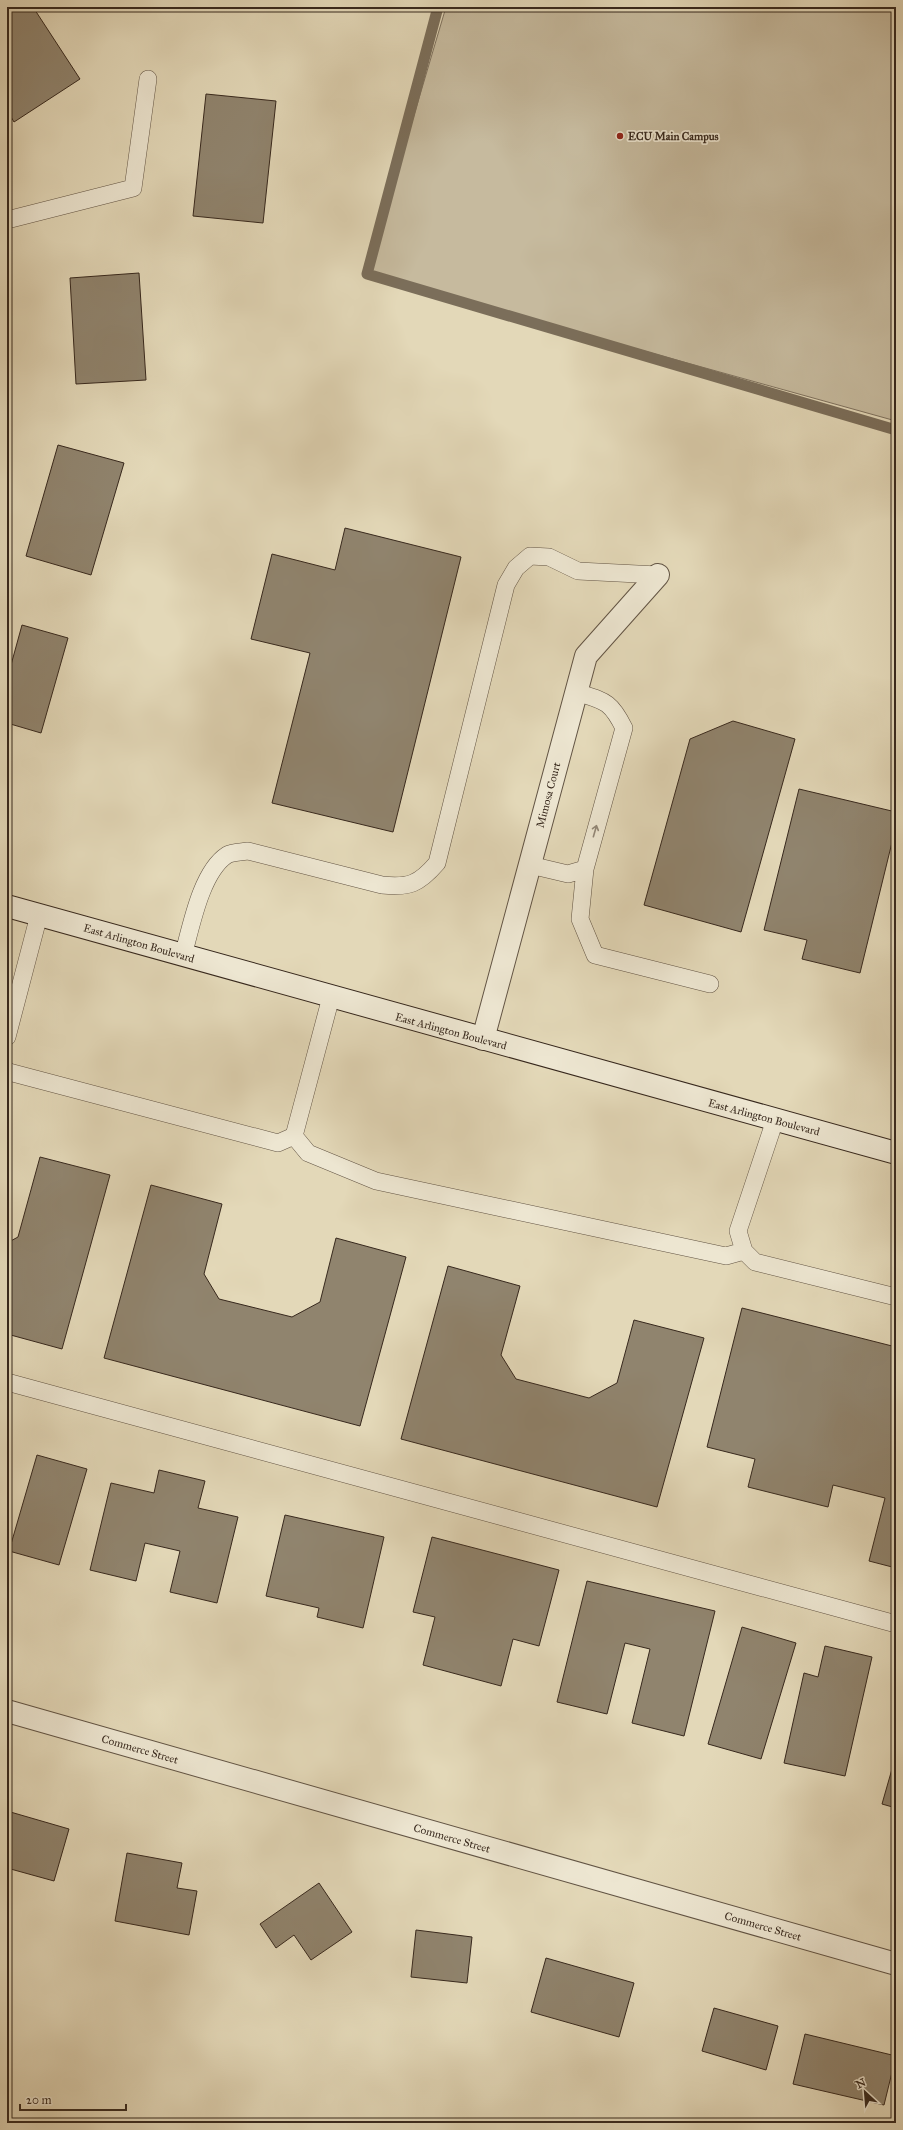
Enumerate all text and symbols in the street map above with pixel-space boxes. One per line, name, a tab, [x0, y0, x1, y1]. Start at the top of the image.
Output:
place label: ECU Main Campus	[628, 130, 719, 144]
marker: ECU Main Campus	[615, 131, 625, 141]
street label: Mimosa Court	[534, 761, 563, 829]
one-way arrow	[592, 825, 599, 838]
street label: East Arlington Boulevard	[82, 921, 196, 966]
street label: East Arlington Boulevard	[394, 1010, 509, 1053]
street label: East Arlington Boulevard	[707, 1096, 822, 1139]
street label: Commerce Street	[100, 1732, 180, 1767]
street label: Commerce Street	[412, 1821, 492, 1856]
street label: Commerce Street	[723, 1909, 803, 1944]
north arrow	[845, 2072, 885, 2112]
text: N	[854, 2075, 868, 2091]
scale bar	[20, 2086, 126, 2112]
text: 20 m	[26, 2093, 52, 2107]

